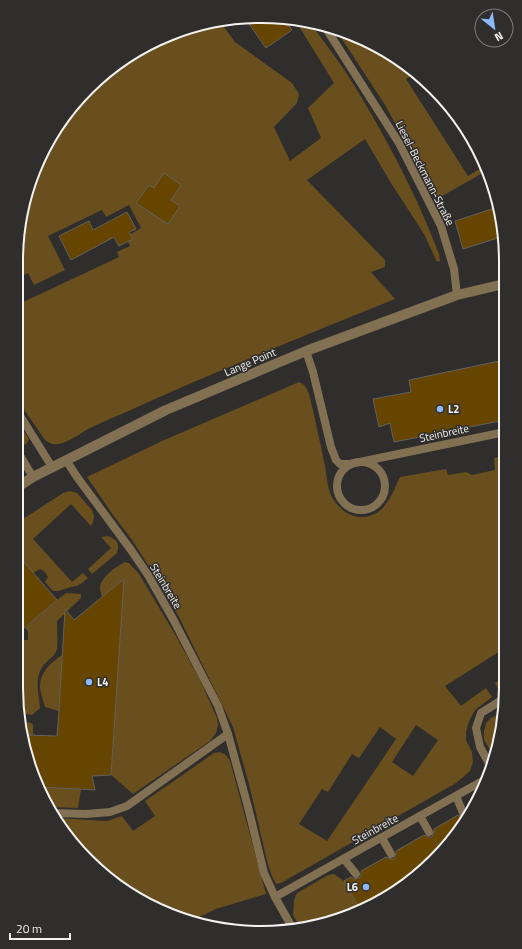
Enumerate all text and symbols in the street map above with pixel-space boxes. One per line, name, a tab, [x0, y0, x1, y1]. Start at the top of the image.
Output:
north arrow	[474, 8, 514, 48]
text: N	[492, 28, 506, 45]
street label: Liesel-Beckmann-Straße	[392, 118, 459, 229]
street label: Lange Point	[222, 344, 278, 380]
place label: L2	[448, 401, 459, 417]
marker: L2	[435, 404, 445, 414]
street label: Steinbreite	[418, 420, 471, 446]
street label: Steinbreite	[146, 560, 186, 612]
place label: L4	[97, 674, 108, 690]
marker: L4	[84, 677, 94, 687]
street label: Steinbreite	[349, 810, 401, 848]
place label: L6	[347, 879, 358, 895]
marker: L6	[361, 882, 371, 892]
scale bar	[10, 915, 70, 941]
text: 20 m	[16, 919, 42, 938]

